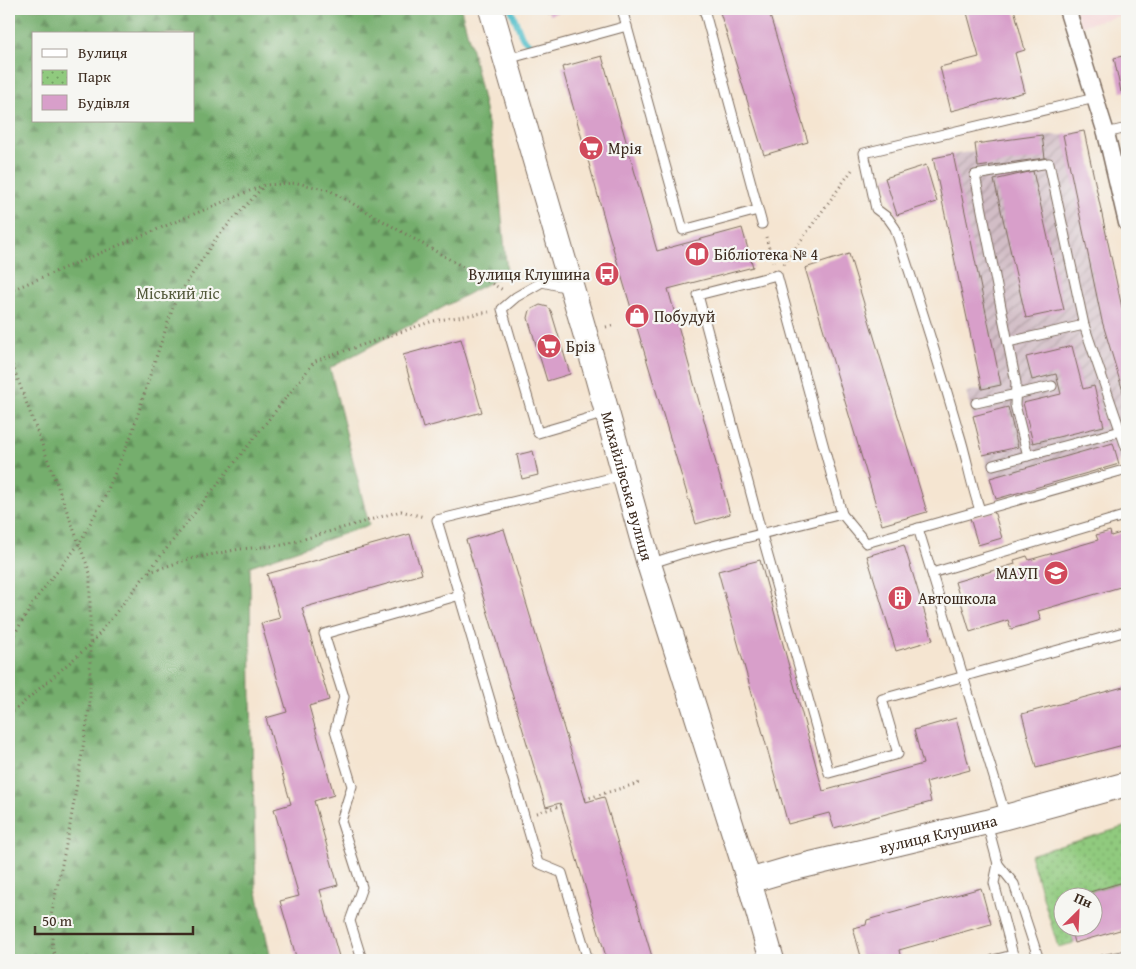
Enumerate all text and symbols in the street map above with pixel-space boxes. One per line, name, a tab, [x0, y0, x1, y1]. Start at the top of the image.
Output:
legend	[32, 32, 195, 122]
text: Вулиця	[78, 42, 128, 63]
text: Парк	[78, 66, 111, 87]
text: Будівля	[78, 92, 130, 113]
supermarket icon: Мрія	[578, 135, 604, 161]
place label: Мрія	[608, 136, 642, 160]
library icon: Бібліотека № 4	[684, 241, 710, 267]
place label: Бібліотека № 4	[714, 242, 819, 266]
bus stop icon: Вулиця Клушина	[594, 261, 620, 287]
place label: Вулиця Клушина	[468, 262, 590, 286]
park label: Міський ліс	[136, 281, 220, 305]
shop icon: Побудуй	[624, 303, 650, 329]
place label: Побудуй	[654, 304, 716, 328]
supermarket icon: Бріз	[536, 333, 562, 359]
place label: Бріз	[566, 334, 595, 358]
street label: Михайлівська вулиця	[595, 408, 660, 563]
school or university icon: МАУП	[1043, 560, 1069, 586]
place label: МАУП	[996, 561, 1038, 585]
building icon: Автошкола	[887, 585, 913, 611]
place label: Автошкола	[918, 586, 997, 610]
street label: вулиця Клушина	[877, 808, 1000, 859]
north arrow	[1054, 886, 1104, 936]
text: Пн	[1071, 887, 1096, 913]
scale bar	[35, 904, 192, 936]
text: 50 m	[42, 910, 73, 931]

